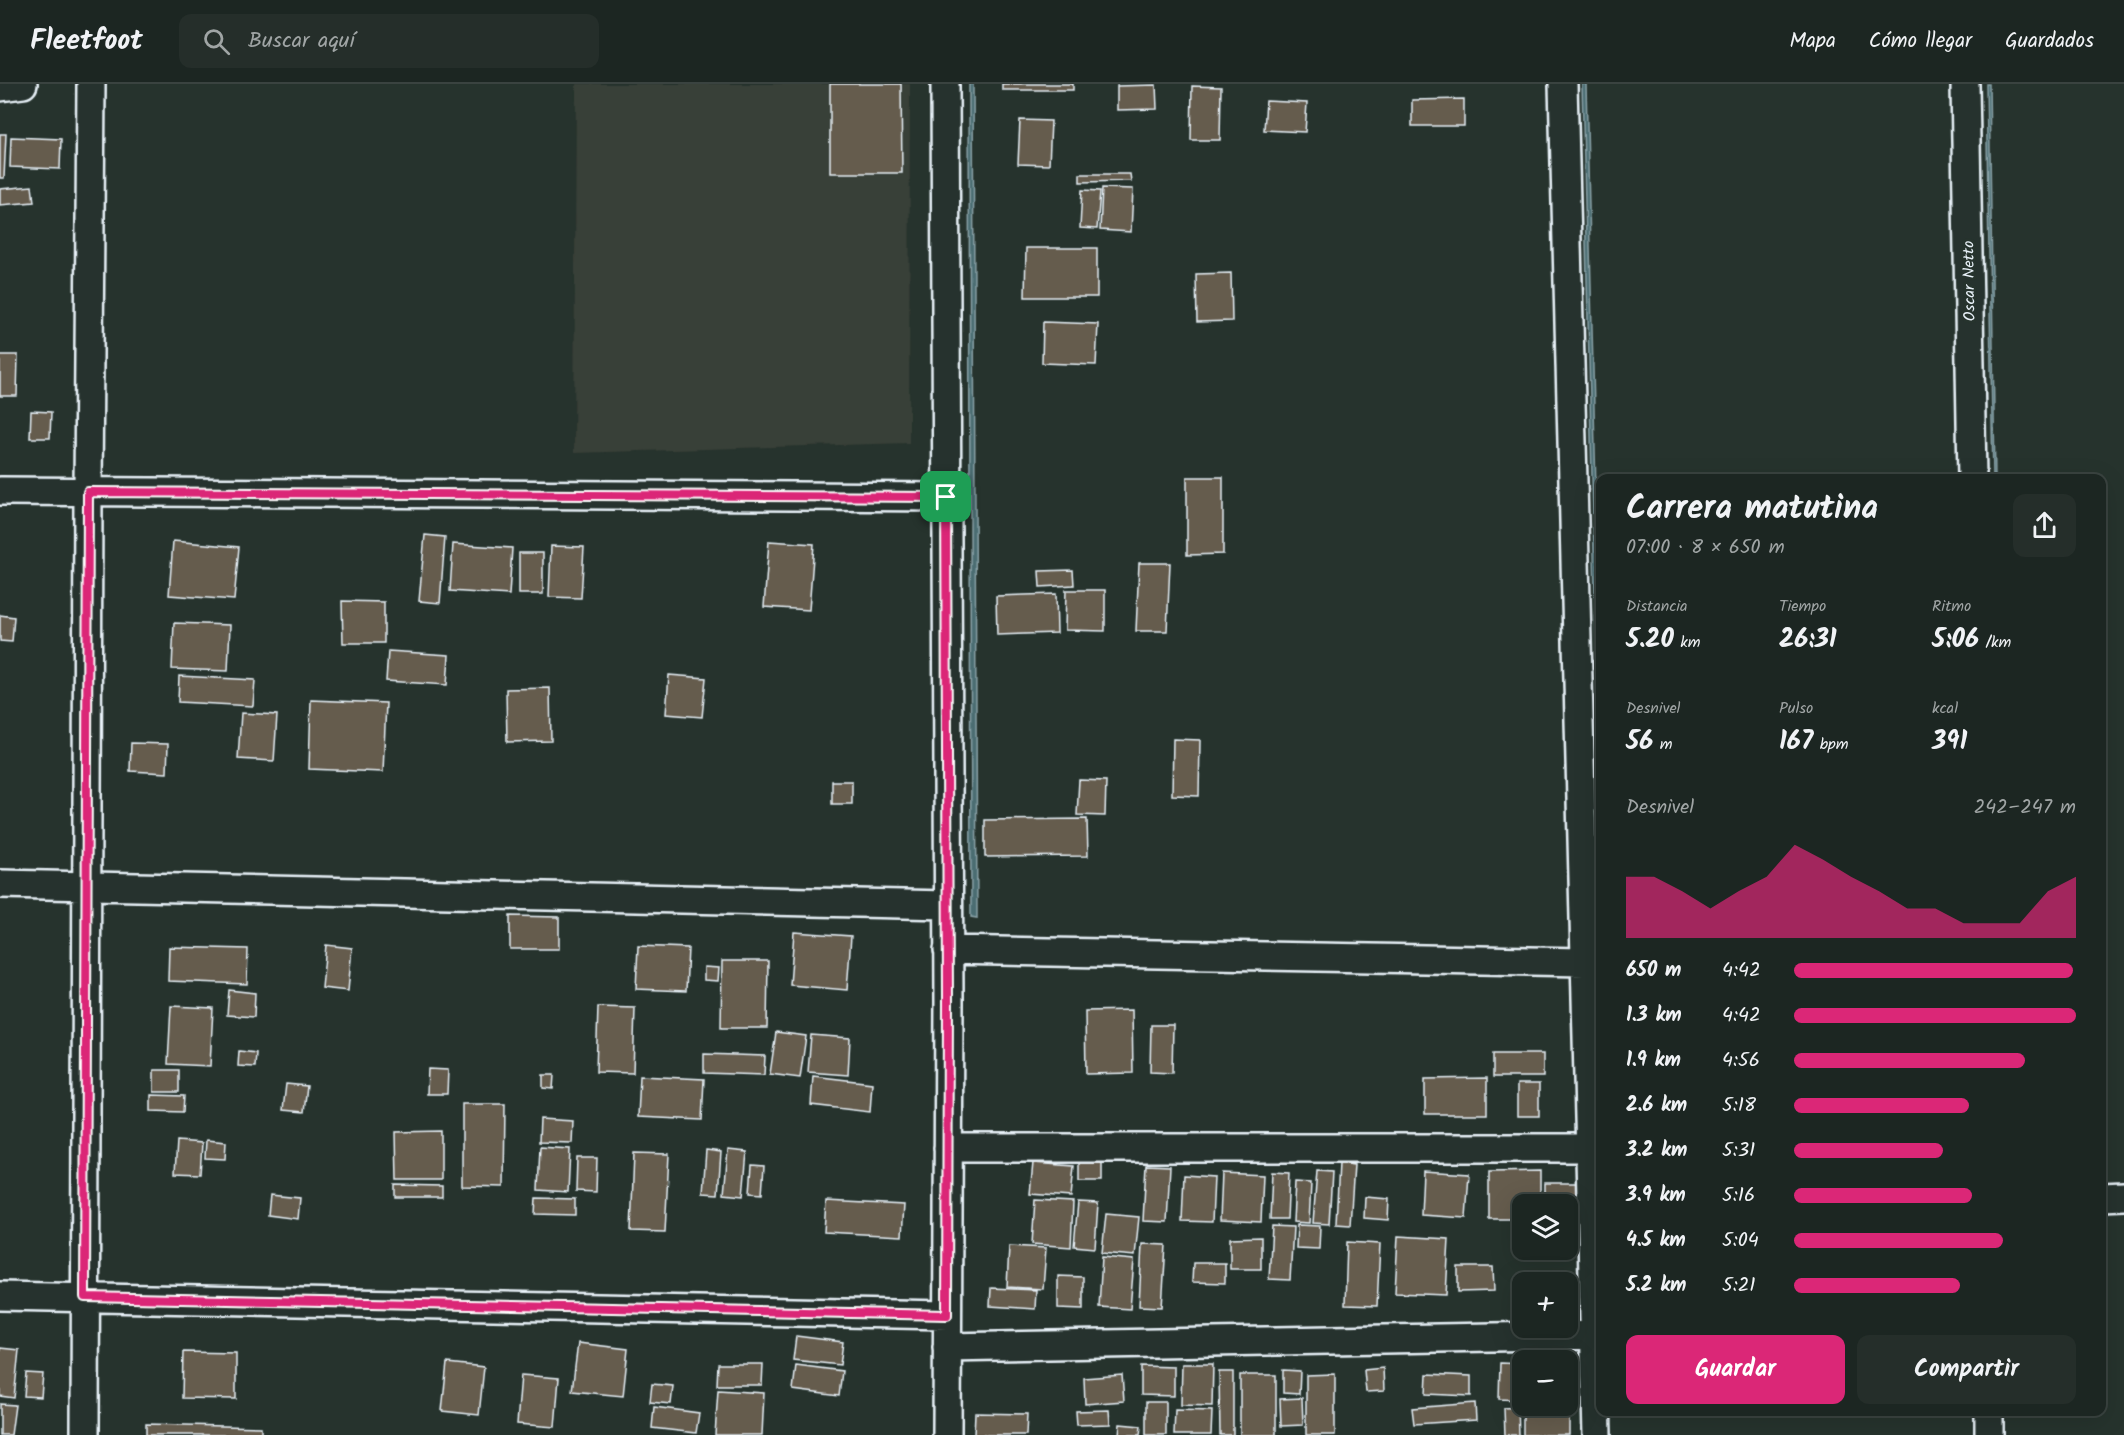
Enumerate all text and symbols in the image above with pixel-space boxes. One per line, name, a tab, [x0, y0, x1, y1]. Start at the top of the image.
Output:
search box	[179, 14, 599, 68]
text: Fleetfoot	[30, 19, 143, 64]
text: Buscar aquí	[248, 24, 355, 59]
icon: search	[200, 25, 233, 58]
text: Mapa	[1789, 25, 1836, 58]
text: Cómo llegar	[1869, 25, 1972, 58]
text: Guardados	[2005, 25, 2094, 58]
street label: Oscar Netto	[1956, 240, 1983, 321]
pin	[920, 471, 971, 522]
icon: arrive	[929, 480, 962, 513]
text: Carrera matutina	[1626, 483, 1878, 536]
button: share	[2013, 494, 2076, 557]
text: 07:00 · 8 × 650 m	[1626, 532, 1785, 564]
text: Distancia	[1626, 594, 1688, 619]
text: Tiempo	[1779, 594, 1826, 619]
text: Ritmo	[1932, 594, 1971, 619]
text: 5.20	[1626, 619, 1674, 661]
text: 26:31	[1779, 619, 1837, 661]
text: 5:06	[1932, 619, 1979, 661]
text: km	[1674, 630, 1700, 655]
text: /km	[1979, 630, 2011, 655]
text: Desnivel	[1626, 696, 1681, 721]
text: Pulso	[1779, 696, 1813, 721]
text: kcal	[1932, 696, 1958, 721]
text: 56	[1626, 721, 1653, 763]
text: 167	[1779, 721, 1813, 763]
text: 391	[1932, 721, 1967, 763]
text: m	[1653, 732, 1672, 757]
text: bpm	[1813, 732, 1848, 757]
text: Desnivel	[1626, 792, 1694, 824]
text: 242–247 m	[1974, 792, 2076, 824]
text: 650 m	[1626, 955, 1681, 987]
text: 4:42	[1722, 955, 1761, 987]
text: 1.3 km	[1626, 1000, 1682, 1032]
text: 4:42	[1722, 1000, 1761, 1032]
text: 1.9 km	[1626, 1045, 1681, 1077]
text: 4:56	[1722, 1045, 1760, 1077]
text: 2.6 km	[1626, 1090, 1687, 1122]
text: 5:18	[1722, 1090, 1756, 1122]
text: 3.2 km	[1626, 1135, 1687, 1167]
text: 5:31	[1722, 1135, 1755, 1167]
text: 3.9 km	[1626, 1180, 1686, 1212]
text: 5:16	[1722, 1180, 1755, 1212]
map controls	[1512, 1194, 1578, 1416]
button: layers	[1512, 1194, 1578, 1260]
text: 4.5 km	[1626, 1225, 1686, 1257]
text: 5:04	[1722, 1225, 1759, 1257]
text: 5.2 km	[1626, 1270, 1686, 1302]
text: 5:21	[1722, 1270, 1756, 1302]
button: +	[1512, 1272, 1578, 1338]
button: Guardar	[1626, 1335, 1845, 1404]
button: Compartir	[1857, 1335, 2076, 1404]
button: −	[1512, 1350, 1578, 1416]

